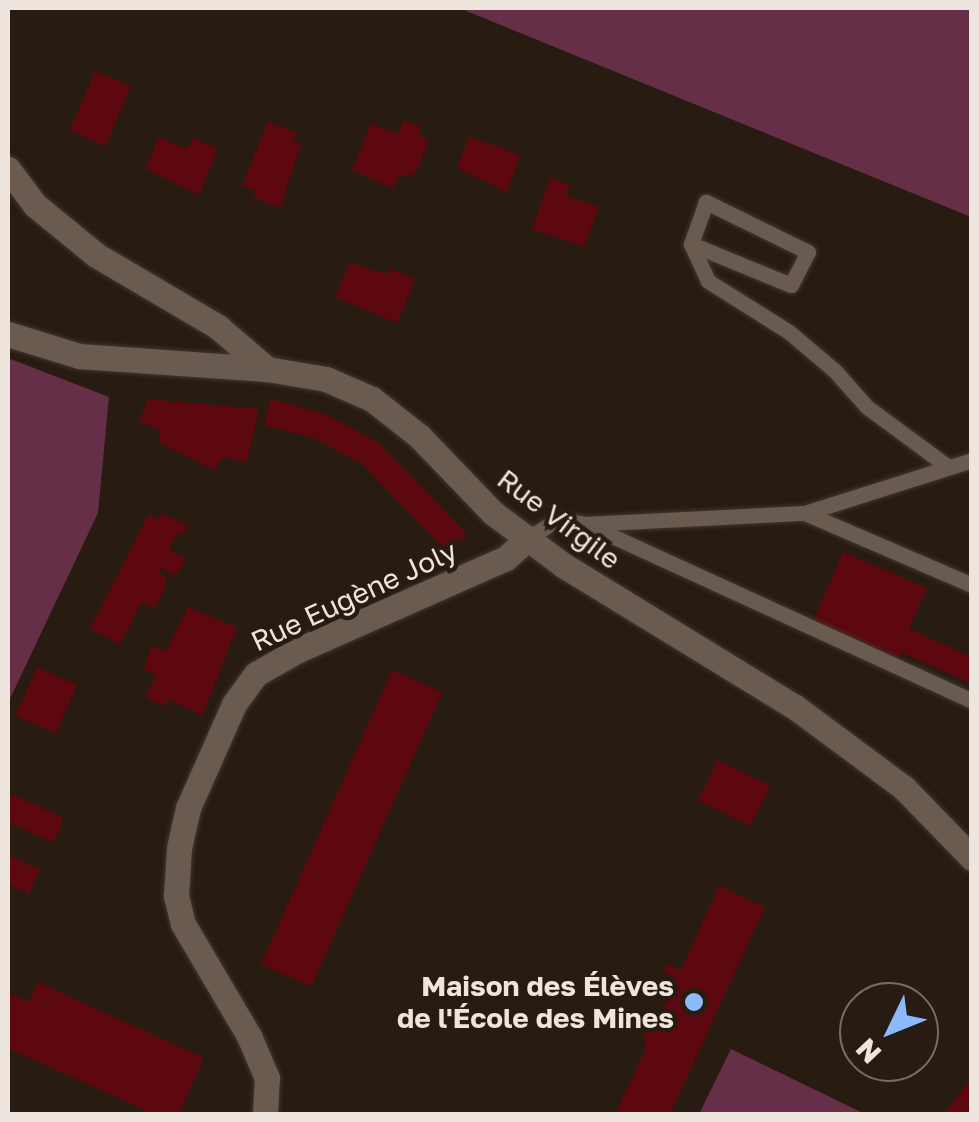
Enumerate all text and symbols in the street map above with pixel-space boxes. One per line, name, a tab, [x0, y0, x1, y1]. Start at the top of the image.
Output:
street label: Rue Virgile	[491, 462, 627, 576]
street label: Rue Eugène Joly	[246, 534, 462, 658]
place label: Maison des Élèves de l'École des Mines	[397, 969, 674, 1035]
north arrow	[839, 982, 939, 1082]
marker: Maison des Élèves de l'École des Mines	[683, 991, 705, 1013]
text: N	[849, 1032, 887, 1070]

